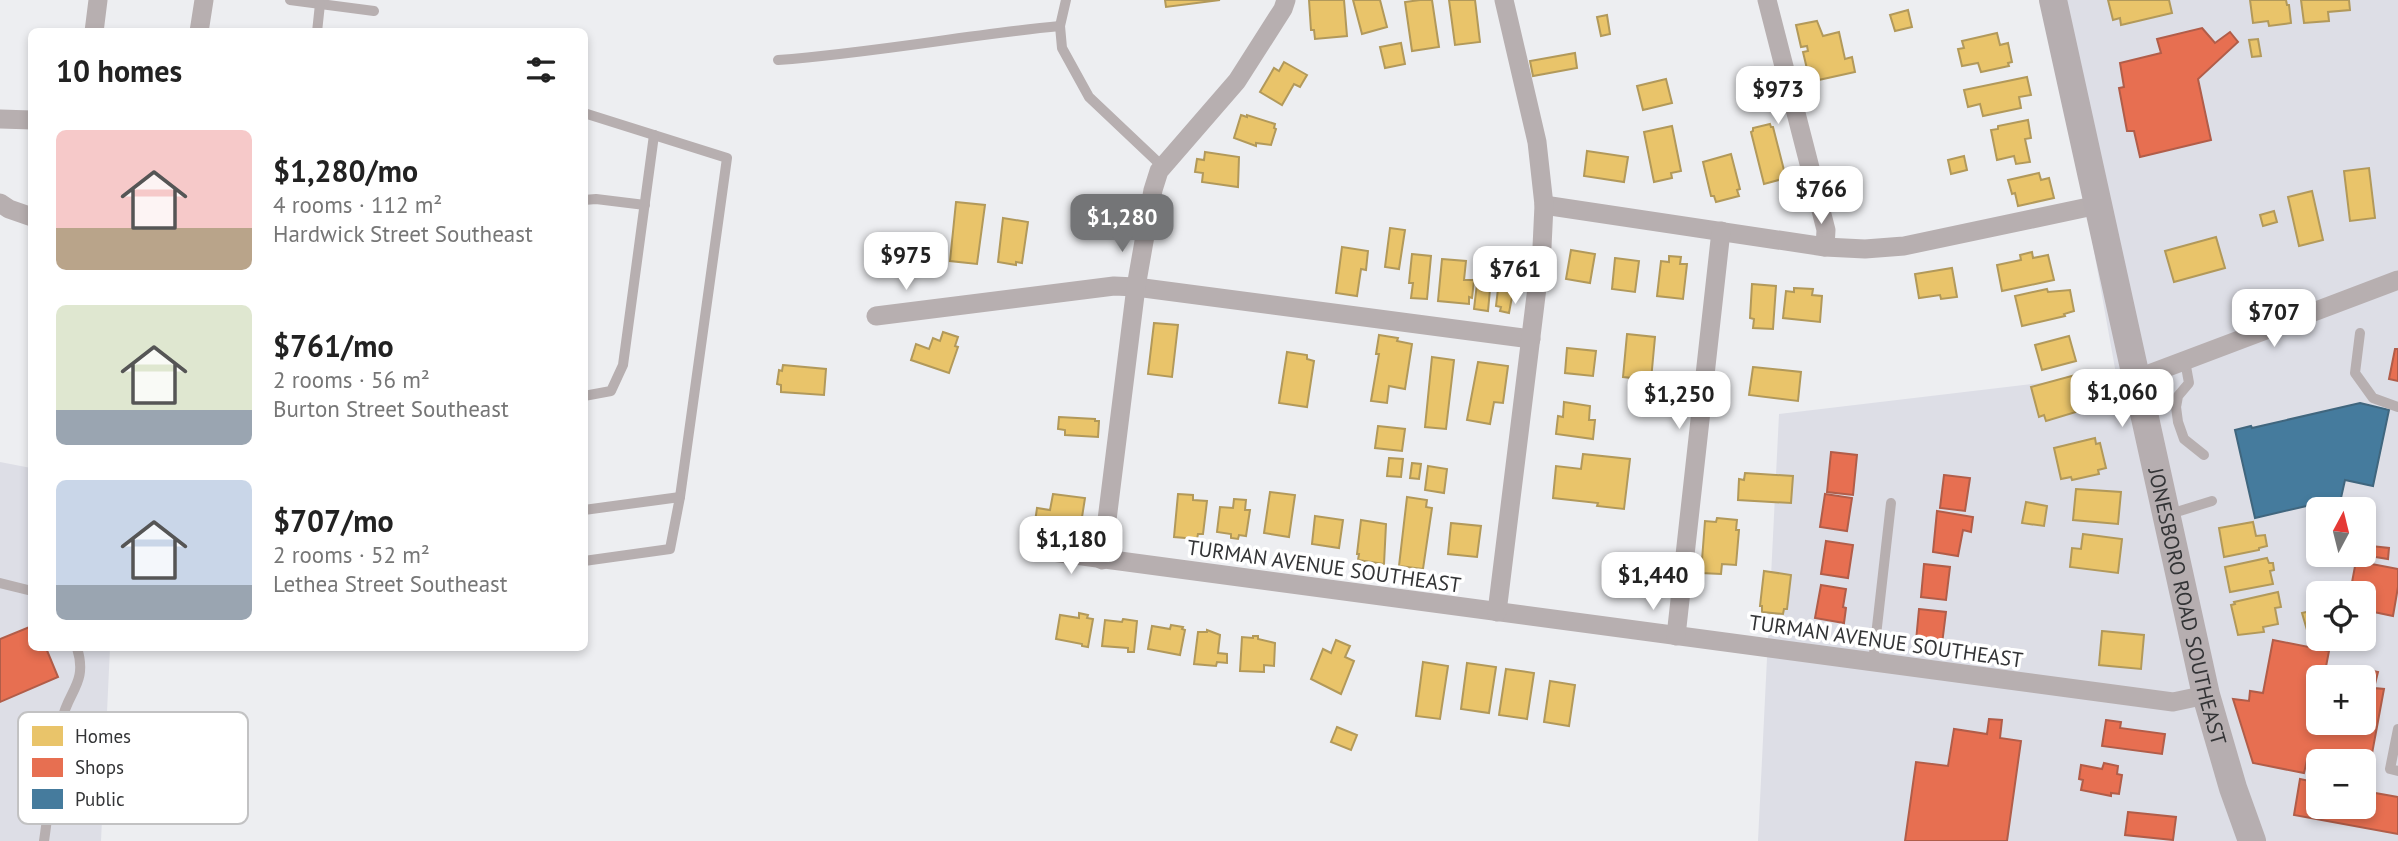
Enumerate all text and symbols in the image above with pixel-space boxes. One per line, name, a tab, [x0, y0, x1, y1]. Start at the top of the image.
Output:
text: 10 homes	[56, 51, 182, 90]
icon: filters	[522, 51, 560, 89]
pin: $973	[1737, 66, 1819, 126]
text: $973	[1752, 74, 1804, 103]
text: $1,280/mo	[273, 151, 418, 190]
icon: home	[112, 158, 196, 242]
pin: $766	[1780, 166, 1862, 226]
text: $766	[1795, 174, 1847, 203]
text: 4 rooms · 112 m²	[273, 190, 442, 219]
pin: $1,280	[1065, 194, 1179, 254]
text: $1,280	[1086, 202, 1158, 231]
text: Hardwick Street Southeast	[273, 219, 533, 248]
pin: $975	[865, 232, 947, 292]
text: $975	[880, 240, 932, 269]
pin: $761	[1474, 246, 1556, 306]
text: $761	[1489, 254, 1541, 283]
pin: $707	[2233, 290, 2315, 349]
text: $707	[2248, 297, 2300, 326]
text: $761/mo	[273, 326, 394, 365]
icon: home	[112, 333, 196, 417]
text: 2 rooms · 56 m²	[273, 365, 430, 394]
pin: $1,060	[2065, 370, 2179, 429]
pin: $1,250	[1622, 372, 1736, 431]
text: $1,060	[2086, 377, 2158, 406]
text: $1,250	[1643, 379, 1715, 408]
text: Burton Street Southeast	[273, 394, 509, 423]
street label: JONESBORO ROAD SOUTHEAST	[2143, 464, 2233, 748]
north arrow	[2306, 497, 2376, 567]
map controls	[2306, 497, 2376, 819]
text: $707/mo	[273, 501, 394, 540]
icon: home	[112, 508, 196, 592]
pin: $1,180	[1014, 516, 1128, 576]
text: $1,180	[1035, 524, 1107, 553]
street label: TURMAN AVENUE SOUTHEAST	[1185, 533, 1463, 599]
text: 2 rooms · 52 m²	[273, 540, 430, 569]
pin: $1,440	[1596, 552, 1710, 612]
text: $1,440	[1617, 560, 1689, 589]
text: Lethea Street Southeast	[273, 569, 508, 598]
button: locate	[2306, 581, 2376, 651]
street label: TURMAN AVENUE SOUTHEAST	[1747, 608, 2025, 674]
button: +	[2306, 665, 2376, 735]
legend	[18, 712, 248, 824]
text: Homes	[75, 724, 131, 748]
button: −	[2306, 749, 2376, 819]
text: Shops	[75, 755, 124, 779]
text: Public	[75, 787, 125, 811]

